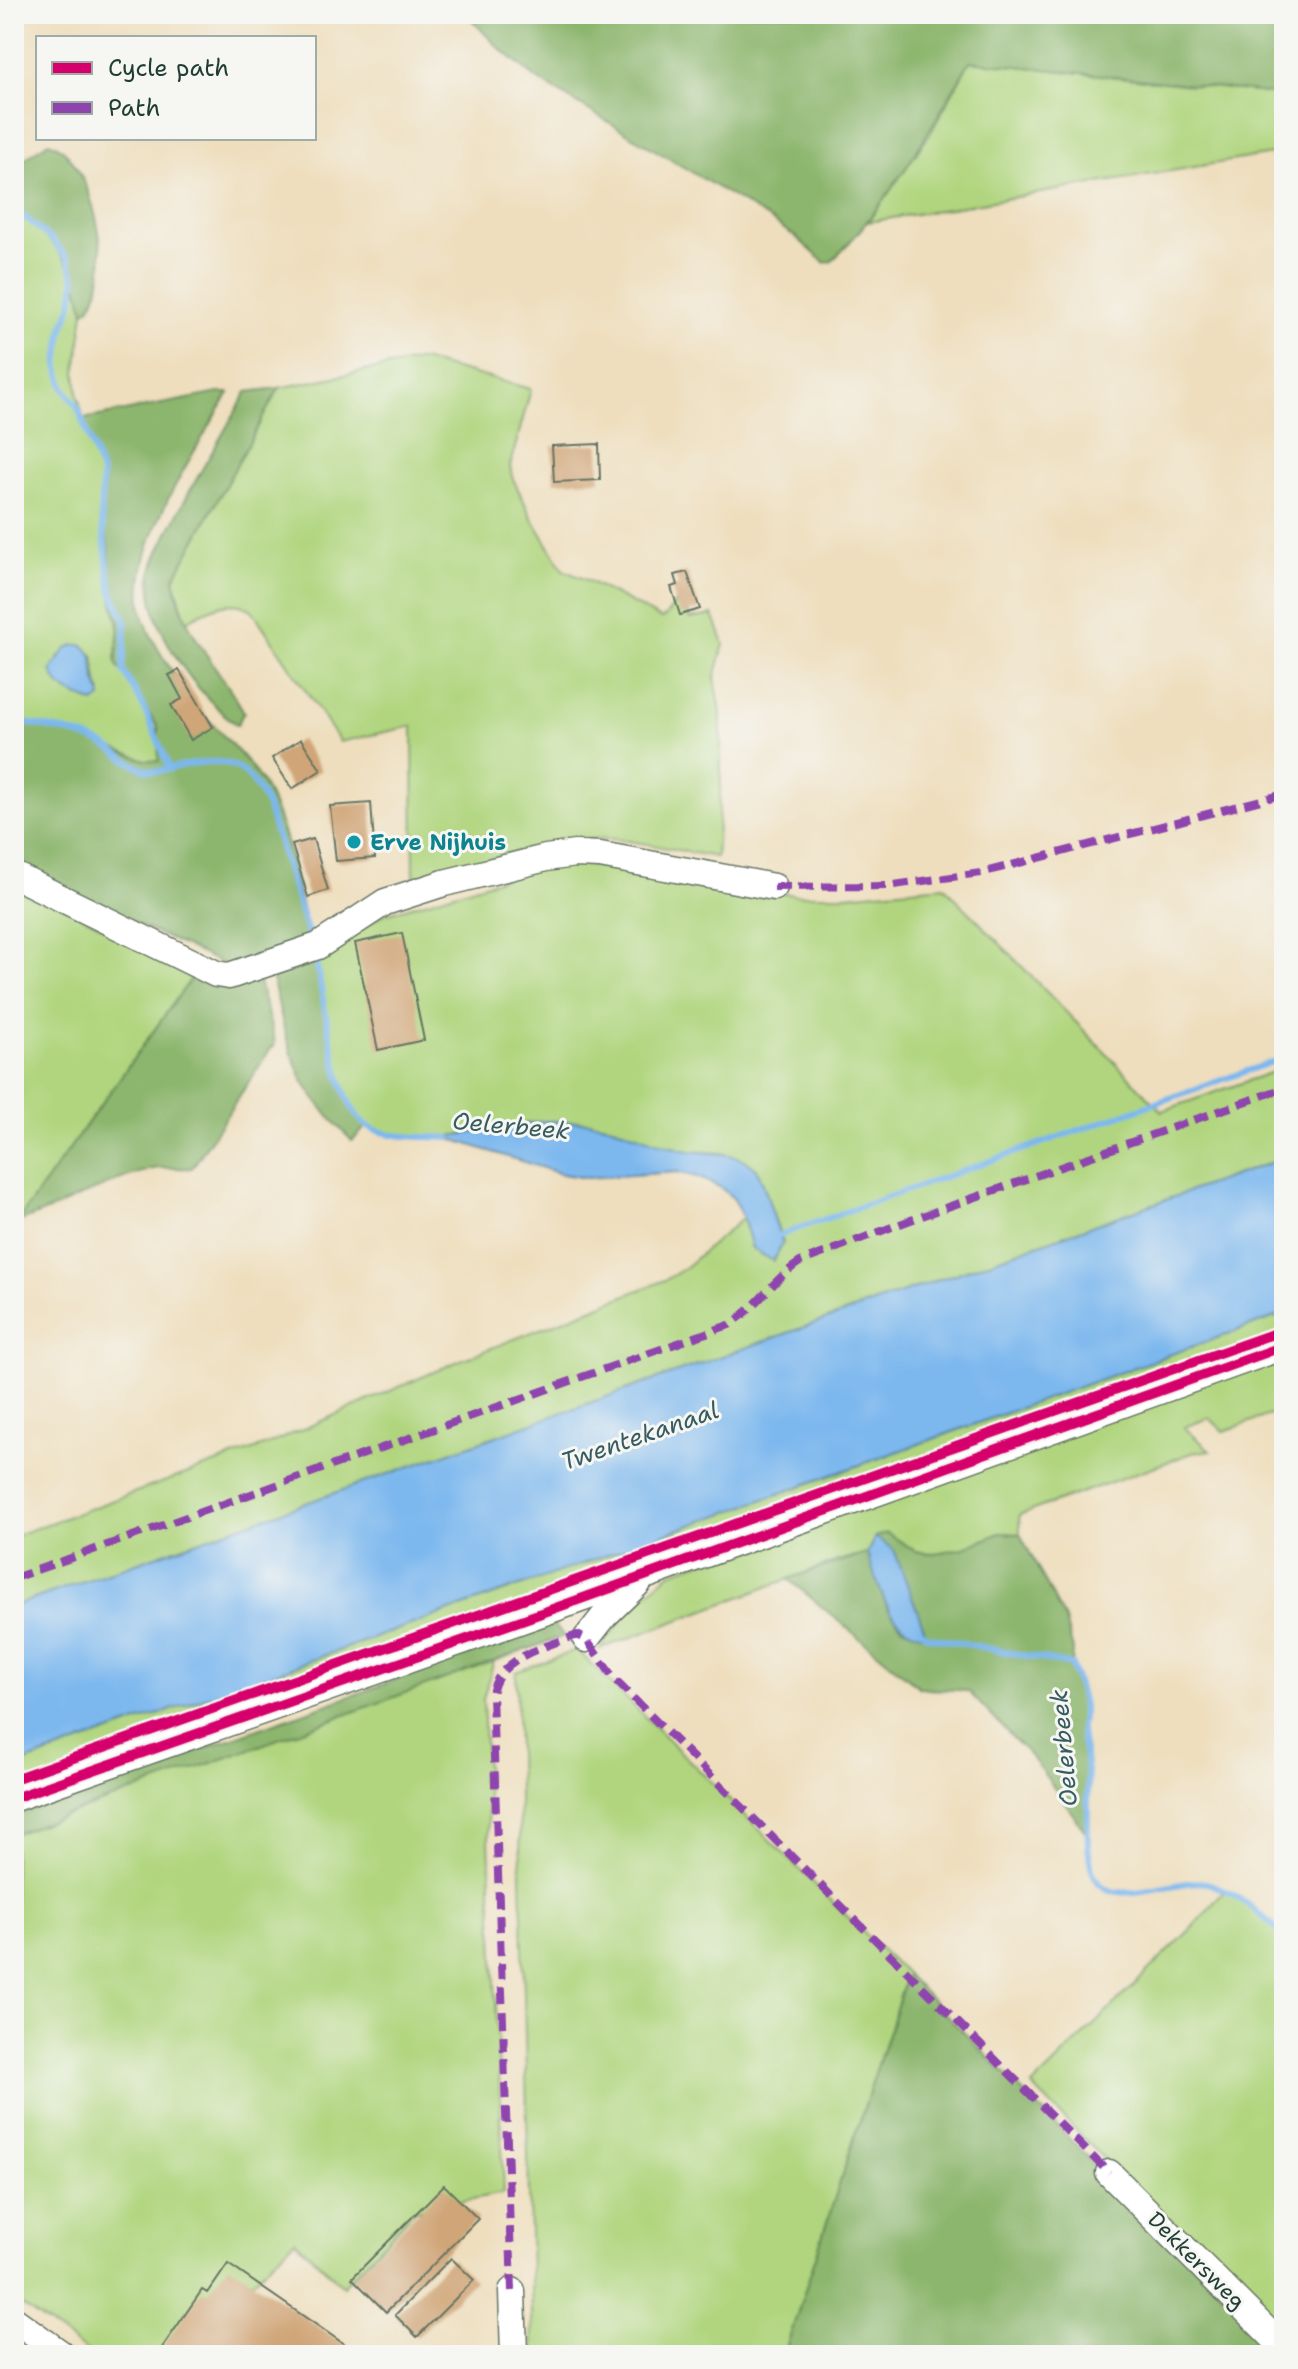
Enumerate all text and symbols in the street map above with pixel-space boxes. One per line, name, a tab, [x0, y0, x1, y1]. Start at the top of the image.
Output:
legend	[36, 36, 316, 140]
text: Cycle path	[108, 52, 229, 84]
text: Path	[108, 92, 160, 124]
place label: Erve Nijhuis	[370, 828, 506, 857]
marker: Erve Nijhuis	[345, 833, 363, 851]
water label: Oelerbeek	[451, 1105, 571, 1147]
water label: Twentekanaal	[557, 1394, 723, 1478]
water label: Oelerbeek	[1043, 1688, 1085, 1808]
street label: Dekkersweg	[1141, 2205, 1252, 2316]

